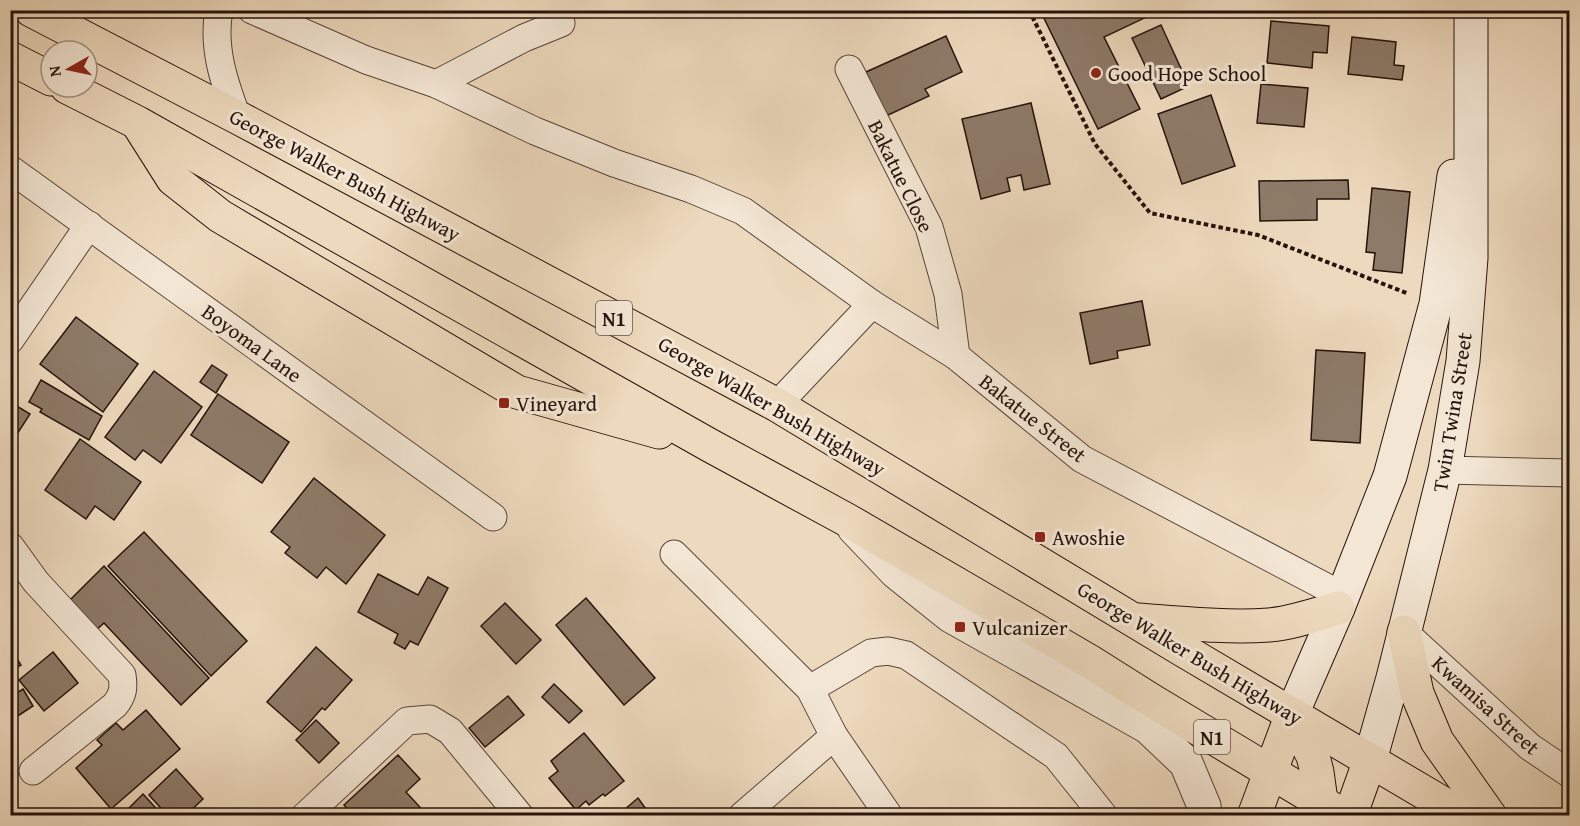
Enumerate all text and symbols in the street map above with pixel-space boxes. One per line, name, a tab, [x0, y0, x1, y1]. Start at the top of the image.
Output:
north arrow	[39, 39, 99, 99]
place label: Good Hope School	[1108, 58, 1267, 89]
text: N	[41, 64, 67, 79]
marker: Good Hope School	[1089, 66, 1103, 80]
street label: George Walker Bush Highway	[224, 101, 467, 249]
street label: Bakatue Close	[860, 114, 942, 238]
street label: Boyoma Lane	[196, 296, 309, 390]
road number: N1	[596, 301, 632, 335]
street label: George Walker Bush Highway	[653, 328, 892, 484]
street label: Twin Twina Street	[1424, 329, 1480, 494]
street label: Bakatue Street	[973, 366, 1094, 470]
place label: Vineyard	[516, 388, 598, 419]
marker: Vineyard	[497, 396, 511, 410]
place label: Awoshie	[1052, 522, 1125, 553]
marker: Awoshie	[1033, 530, 1047, 544]
street label: George Walker Bush Highway	[1072, 573, 1309, 733]
place label: Vulcanizer	[972, 612, 1068, 643]
marker: Vulcanizer	[953, 620, 967, 634]
street label: Kwamisa Street	[1425, 648, 1547, 762]
road number: N1	[1194, 720, 1230, 754]

